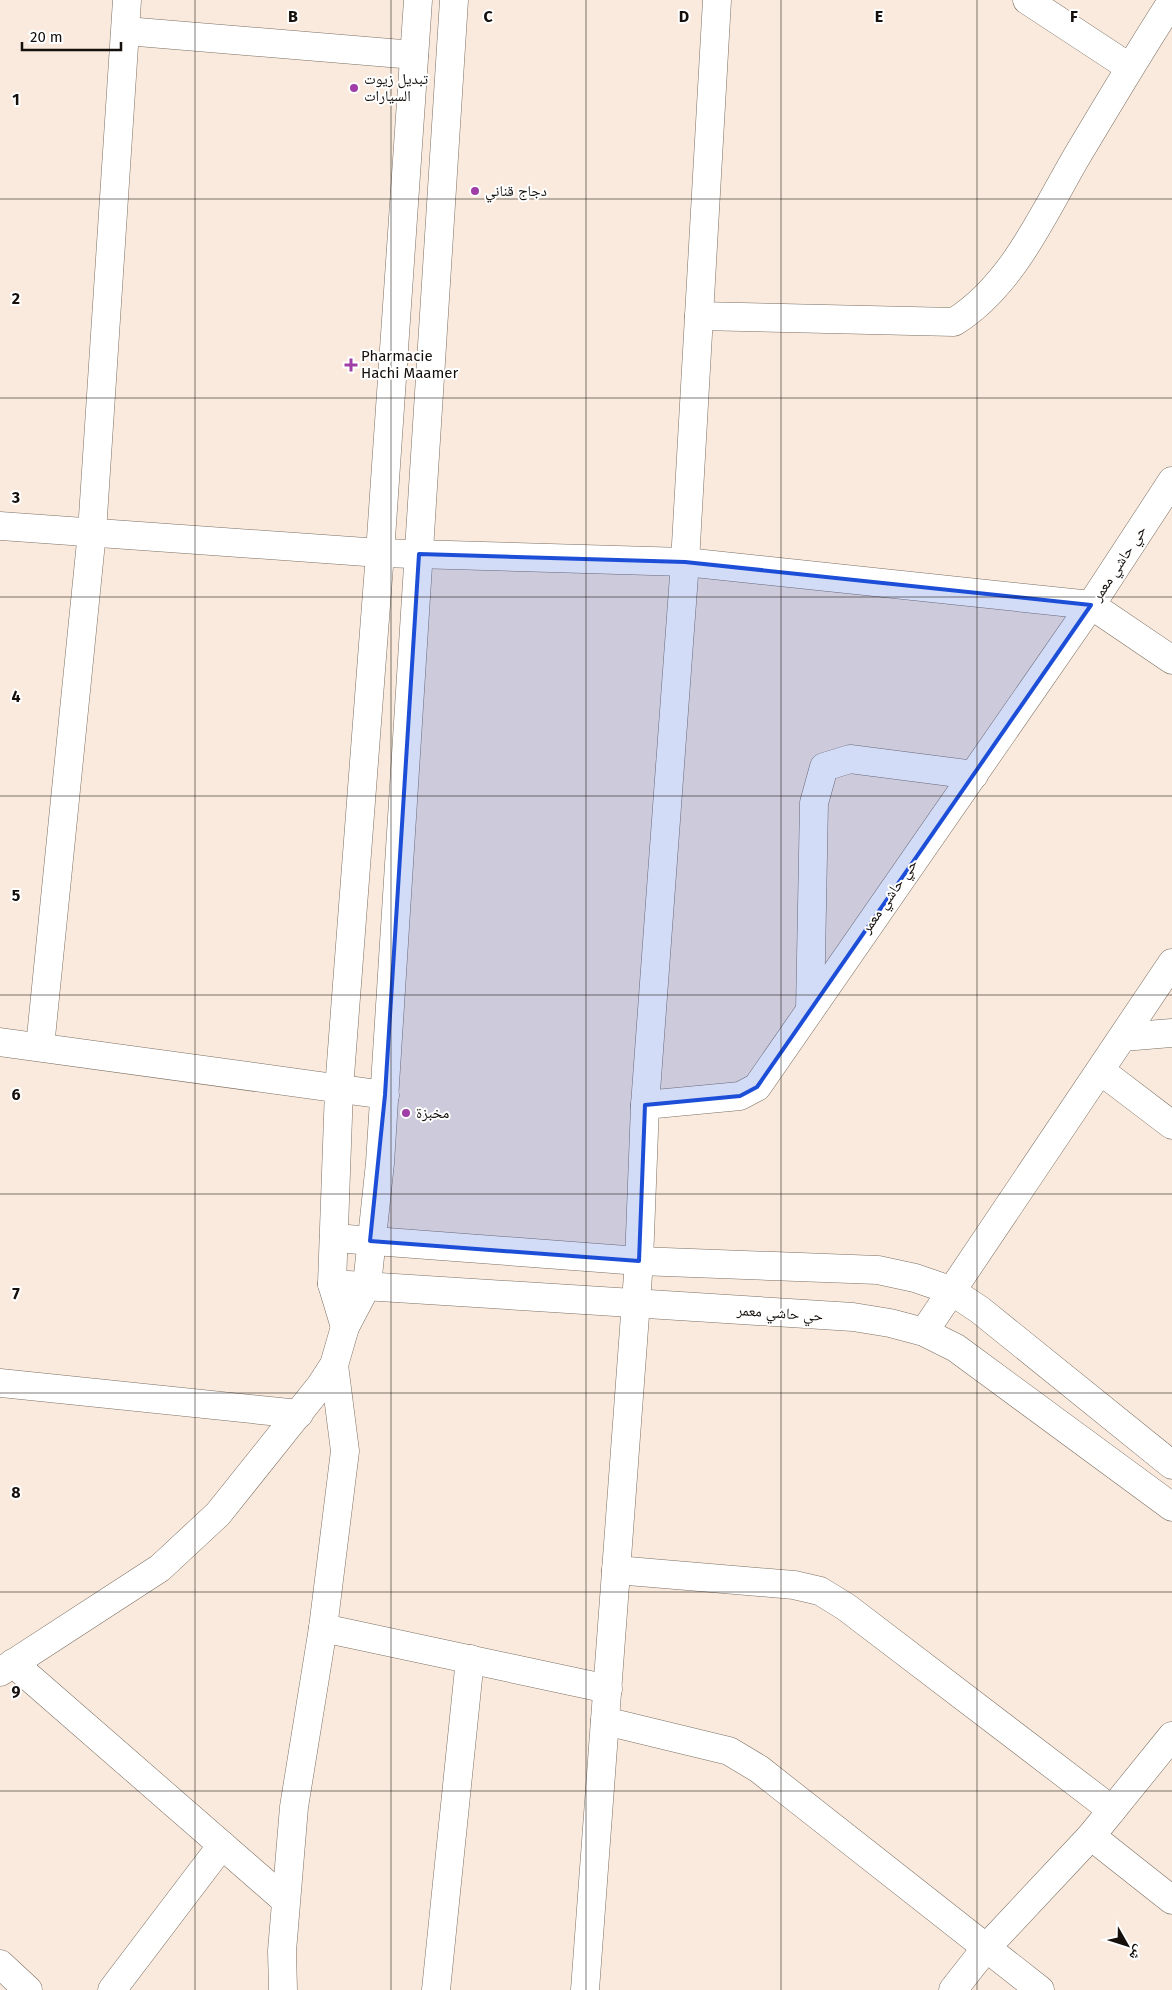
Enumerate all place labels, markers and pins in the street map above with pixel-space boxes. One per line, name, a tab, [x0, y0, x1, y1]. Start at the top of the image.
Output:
place label: تبديل زيوت السيارات	[364, 70, 429, 105]
marker: تبديل زيوت السيارات	[348, 82, 360, 94]
place label: دجاج قناني	[485, 182, 547, 203]
marker: دجاج قناني	[469, 185, 481, 197]
place label: Pharmacie Hachi Maamer	[361, 347, 458, 382]
marker: Pharmacie Hachi Maamer	[345, 359, 357, 371]
place label: مخبزة	[416, 1104, 450, 1122]
marker: مخبزة	[400, 1107, 412, 1119]

